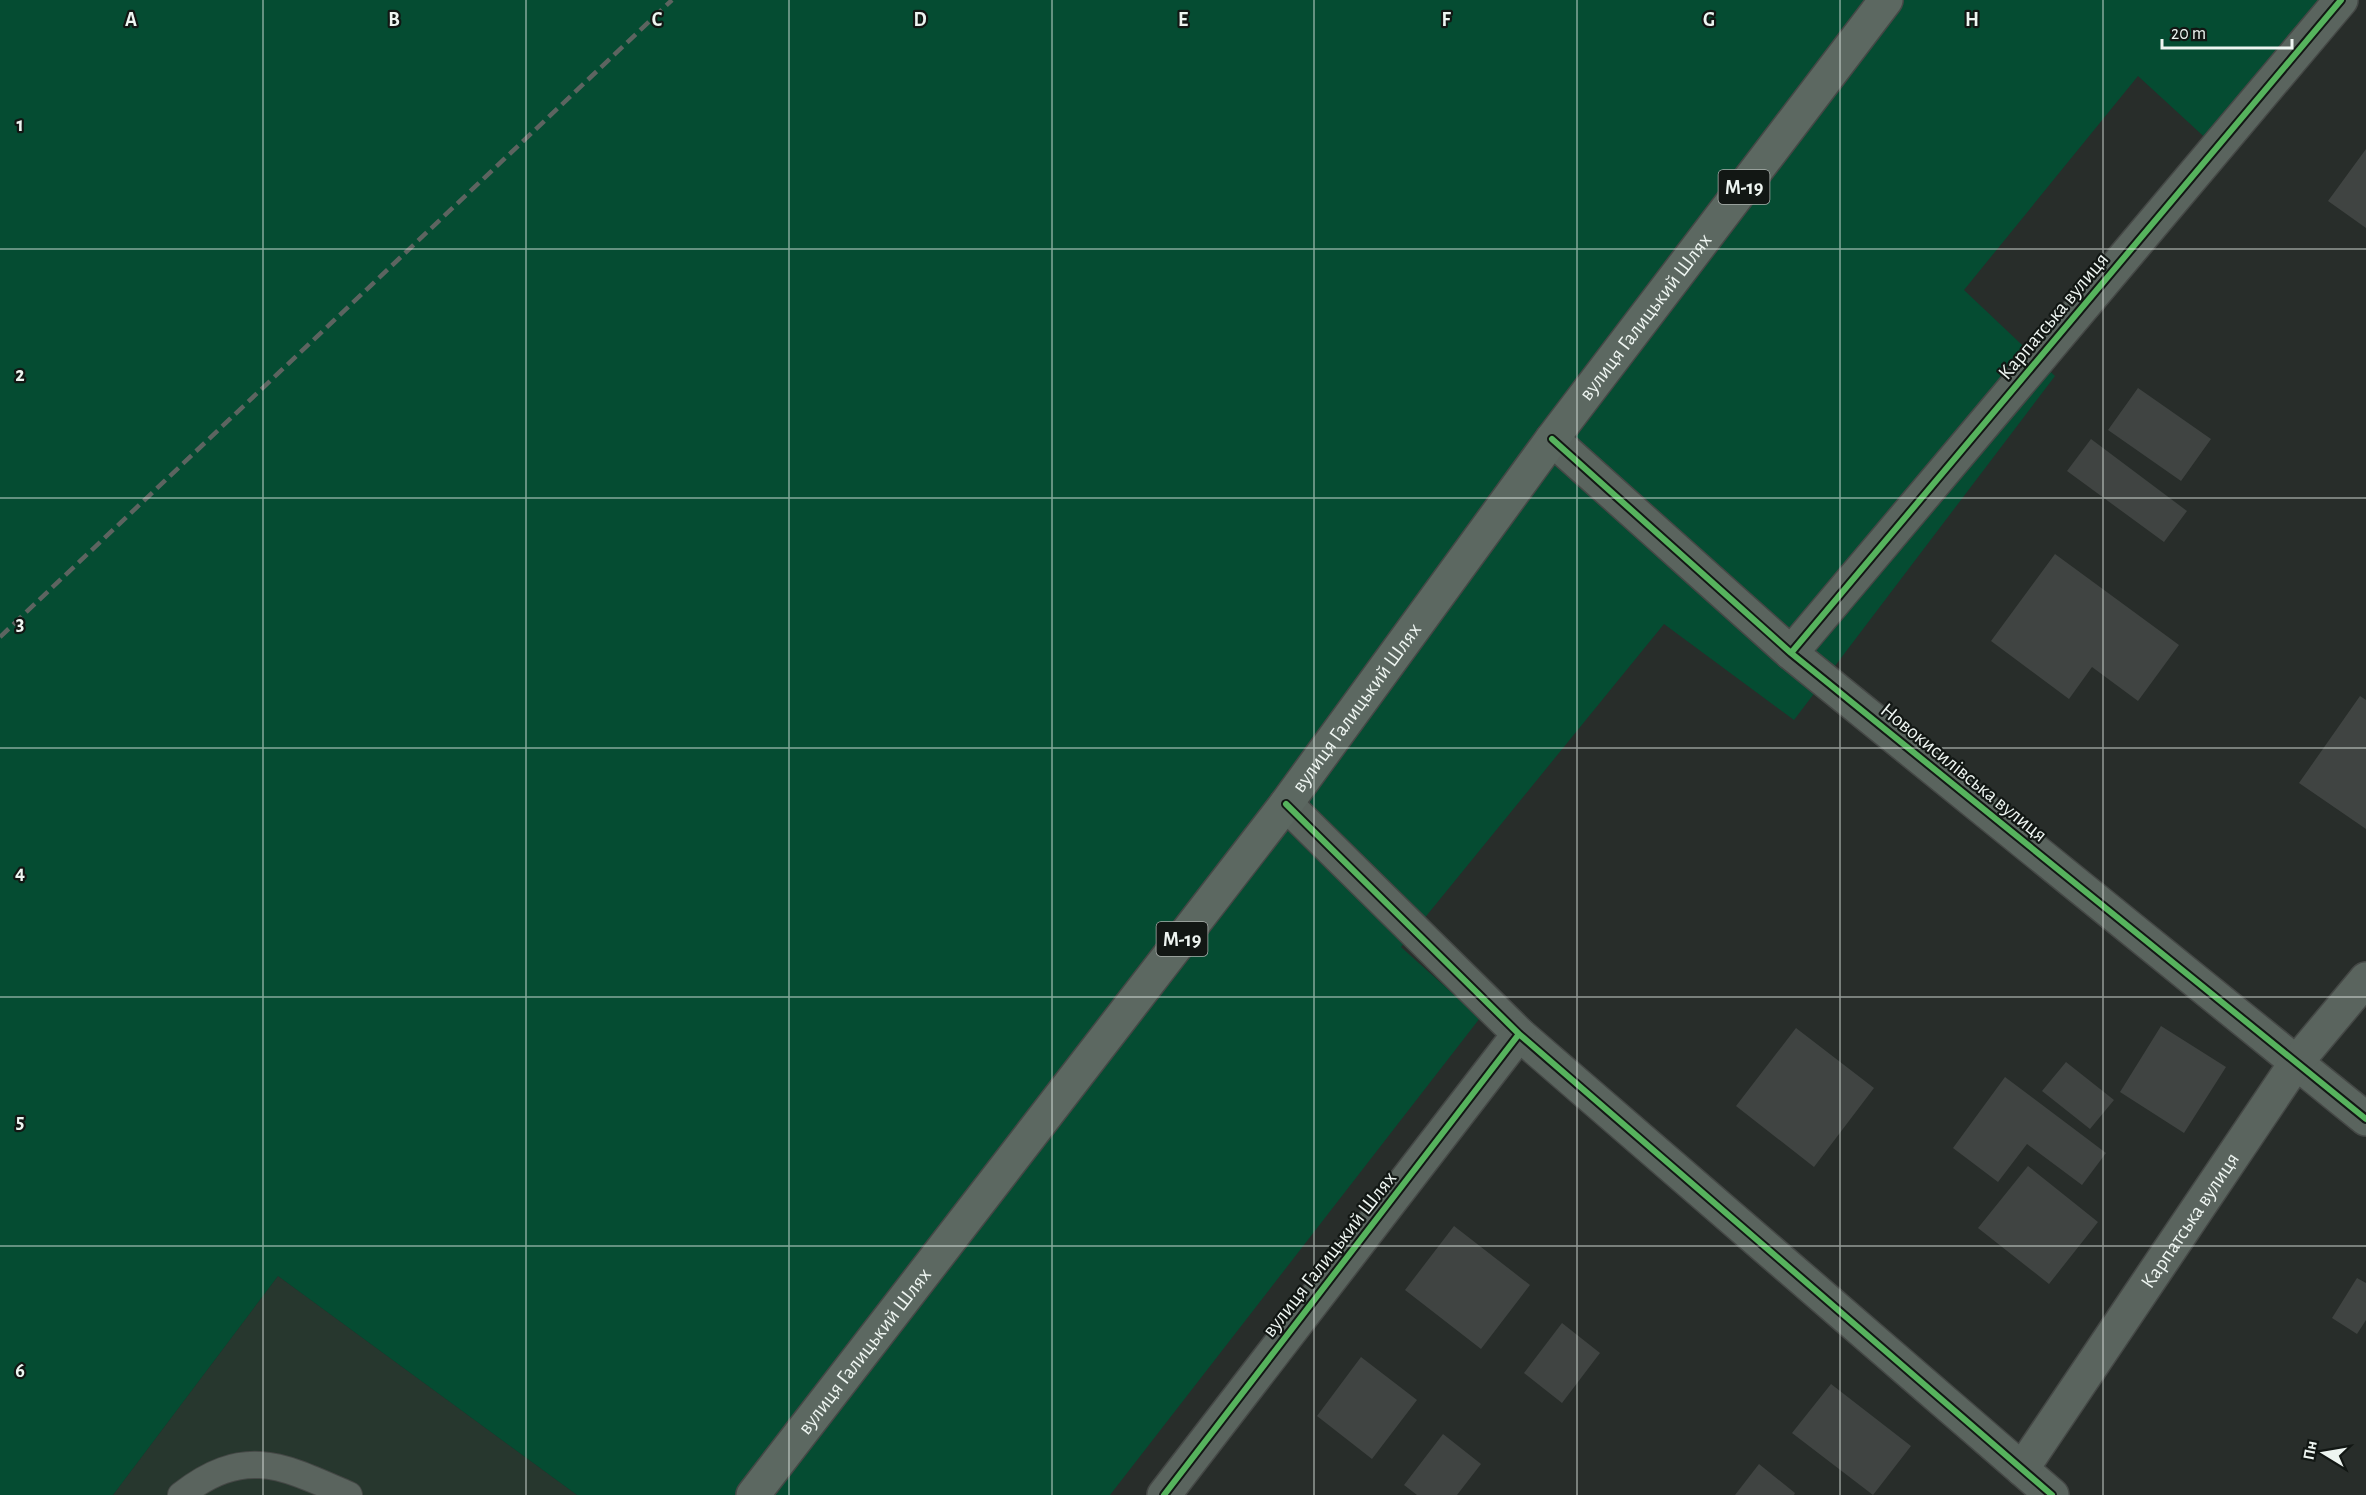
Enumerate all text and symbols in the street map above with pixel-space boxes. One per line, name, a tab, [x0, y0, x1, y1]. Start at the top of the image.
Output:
text: A	[125, 10, 137, 30]
text: B	[388, 10, 400, 30]
text: C	[652, 10, 663, 30]
text: D	[913, 10, 927, 30]
text: E	[1178, 10, 1188, 30]
text: F	[1441, 10, 1451, 30]
text: G	[1703, 10, 1715, 30]
text: H	[1965, 10, 1979, 30]
scale bar	[2162, 12, 2292, 50]
text: 20 m	[2171, 25, 2206, 43]
text: 1	[16, 115, 24, 135]
road number: М-19	[1718, 170, 1770, 204]
street label: вулиця Галицький Шлях	[1575, 229, 1716, 405]
street label: Карпатська вулиця	[1994, 249, 2112, 384]
text: 2	[15, 365, 25, 385]
text: 3	[16, 614, 24, 634]
street label: вулиця Галицький Шлях	[1288, 619, 1425, 796]
street label: Новокисилівська вулиця	[1876, 699, 2051, 846]
text: 4	[15, 863, 25, 883]
road number: М-19	[1156, 922, 1208, 956]
text: 5	[16, 1112, 24, 1132]
street label: Карпатська вулиця	[2137, 1149, 2243, 1292]
street label: вулиця Галицький Шлях	[1258, 1168, 1400, 1341]
street label: вулиця Галицький Шлях	[794, 1264, 935, 1438]
text: 6	[15, 1361, 25, 1381]
north arrow	[2294, 1423, 2354, 1483]
text: Пн	[2301, 1439, 2320, 1461]

